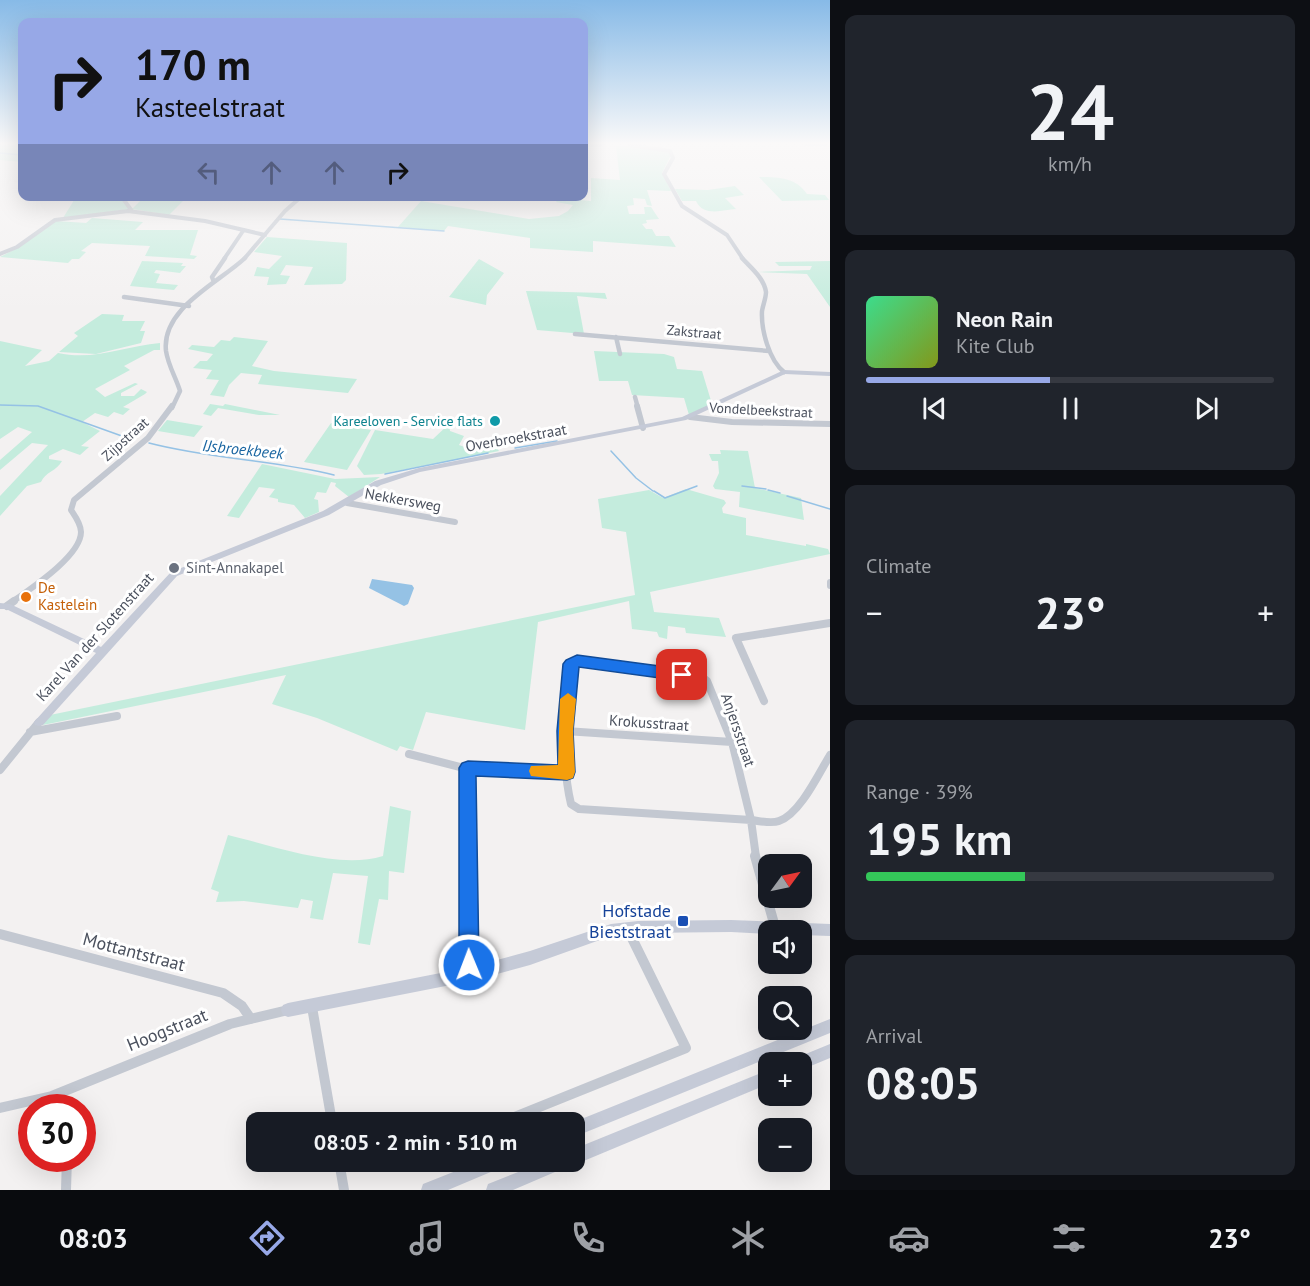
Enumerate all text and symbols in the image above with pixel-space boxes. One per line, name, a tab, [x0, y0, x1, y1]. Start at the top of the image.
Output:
text: 170 m	[135, 37, 251, 92]
icon: right	[36, 42, 114, 120]
text: 24	[1026, 61, 1114, 162]
text: Kasteelstraat	[135, 90, 285, 124]
text: km/h	[1048, 151, 1092, 177]
icon: left	[192, 156, 225, 189]
icon: ahead	[255, 156, 288, 189]
icon: ahead	[318, 156, 351, 189]
icon: right	[381, 156, 414, 189]
text: Neon Rain	[956, 305, 1053, 333]
street label: Zakstraat	[666, 321, 722, 343]
text: Kite Club	[956, 333, 1034, 359]
icon: previous	[918, 392, 951, 425]
icon: pause	[1054, 392, 1087, 425]
icon: next	[1190, 392, 1223, 425]
street label: Vondelbeekstraat	[708, 398, 813, 422]
place label: Kareeloven - Service flats	[334, 412, 483, 430]
street label: Zijpstraat	[98, 413, 152, 465]
marker: Kareeloven - Service flats	[488, 414, 502, 428]
street label: Overbroekstraat	[464, 419, 568, 456]
water label: IJsbroekbeek	[201, 435, 285, 463]
street label: Nekkersweg	[363, 483, 443, 516]
text: Climate	[866, 553, 932, 579]
place label: Sint-Annakapel	[186, 558, 284, 577]
marker: Sint-Annakapel	[167, 561, 181, 575]
street label: Karel Van der Slotenstraat	[32, 568, 157, 705]
place label: De Kastelein	[38, 578, 97, 614]
text: 23°	[1035, 583, 1105, 641]
marker: De Kastelein	[19, 590, 33, 604]
text: −	[866, 591, 883, 634]
text: +	[1257, 591, 1274, 634]
pin	[656, 649, 707, 700]
icon: arrive	[665, 658, 698, 691]
street label: Anjersstraat	[717, 691, 760, 769]
street label: Krokusstraat	[609, 710, 690, 735]
text: Range · 39%	[866, 779, 973, 805]
text: 195 km	[866, 809, 1012, 867]
north arrow	[758, 854, 812, 908]
map controls	[758, 854, 812, 1172]
place label: Hofstade Bieststraat	[589, 899, 671, 943]
marker: Hofstade Bieststraat	[676, 914, 690, 928]
button: sound	[758, 920, 812, 974]
street label: Mottantstraat	[81, 927, 188, 976]
position arrow	[437, 933, 501, 997]
button: search	[758, 986, 812, 1040]
street label: Hoogstraat	[123, 1003, 210, 1056]
text: Arrival	[866, 1023, 922, 1049]
button: +	[758, 1052, 812, 1106]
text: 08:05	[866, 1053, 980, 1111]
speed limit sign: 30	[18, 1094, 96, 1172]
button: −	[758, 1118, 812, 1172]
text: 08:05 · 2 min · 510 m	[314, 1128, 517, 1156]
icon: directions	[246, 1217, 288, 1259]
icon: music	[406, 1217, 448, 1259]
icon: phone	[567, 1217, 609, 1259]
icon: climate	[727, 1217, 769, 1259]
icon: car	[888, 1217, 930, 1259]
icon: filters	[1048, 1217, 1090, 1259]
text: 08:03	[59, 1221, 128, 1255]
text: 23°	[1208, 1221, 1251, 1255]

